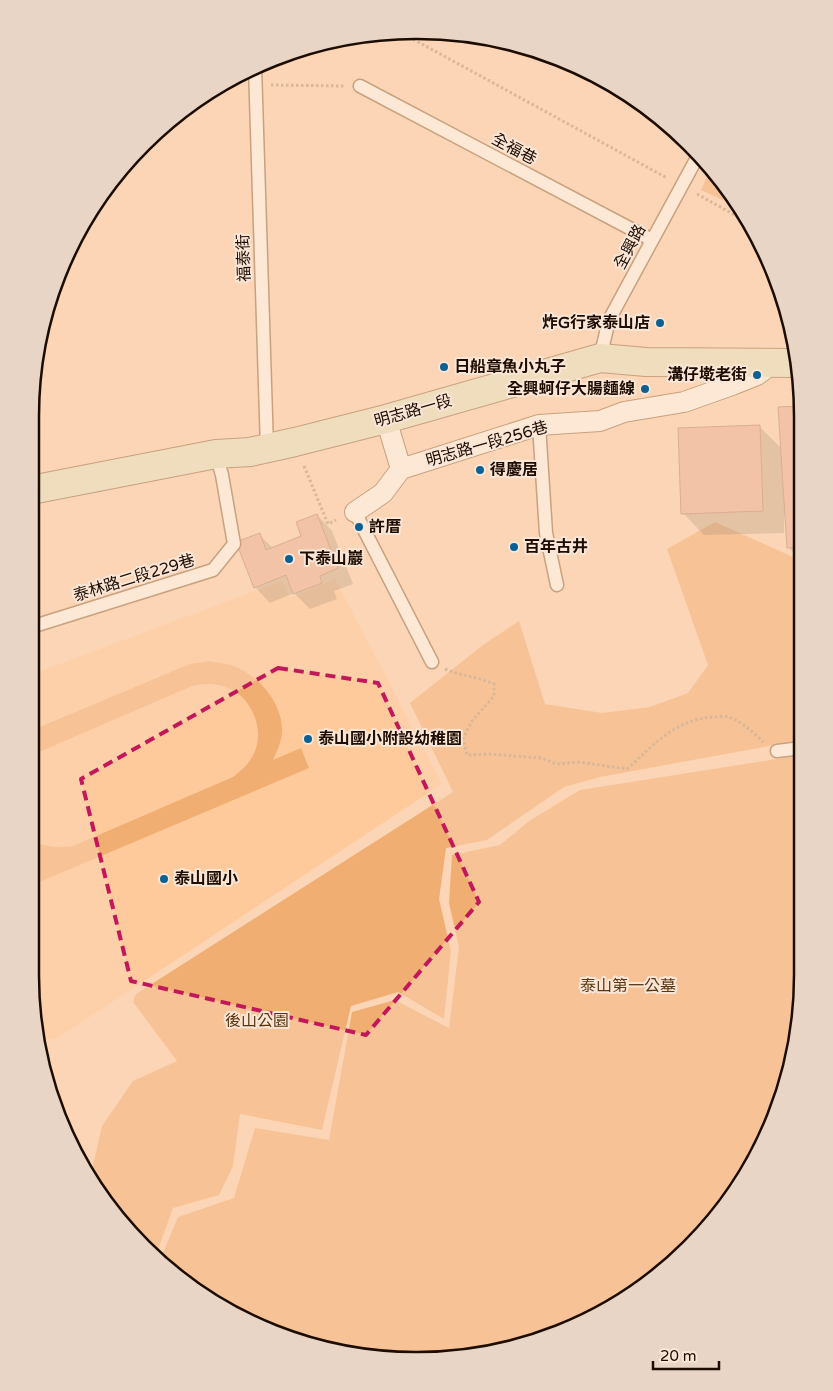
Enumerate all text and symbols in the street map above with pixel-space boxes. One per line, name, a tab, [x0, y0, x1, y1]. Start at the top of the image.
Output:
street label: 全福巷	[488, 129, 540, 169]
street label: 全興路	[610, 221, 650, 273]
street label: 福泰街	[233, 234, 255, 282]
place label: 炸G行家泰山店	[542, 313, 650, 333]
marker: 炸G行家泰山店	[654, 317, 666, 329]
place label: 日船章魚小丸子	[454, 357, 566, 377]
marker: 日船章魚小丸子	[438, 361, 450, 373]
place label: 溝仔墘老街	[667, 365, 747, 385]
marker: 溝仔墘老街	[751, 369, 763, 381]
place label: 全興蚵仔大腸麵線	[507, 379, 635, 399]
marker: 全興蚵仔大腸麵線	[639, 383, 651, 395]
street label: 明志路一段	[372, 390, 454, 432]
street label: 明志路一段256巷	[424, 417, 550, 471]
place label: 得慶居	[489, 460, 538, 480]
marker: 得慶居	[474, 464, 486, 476]
place label: 許厝	[369, 517, 401, 537]
marker: 許厝	[353, 521, 365, 533]
place label: 百年古井	[524, 537, 588, 557]
marker: 百年古井	[508, 541, 520, 553]
place label: 下泰山巖	[299, 549, 363, 569]
street label: 泰林路二段229巷	[71, 550, 197, 606]
marker: 下泰山巖	[283, 553, 295, 565]
place label: 泰山國小附設幼稚園	[318, 729, 462, 749]
marker: 泰山國小附設幼稚園	[302, 733, 314, 745]
place label: 泰山國小	[174, 869, 238, 889]
marker: 泰山國小	[158, 873, 170, 885]
park label: 泰山第一公墓	[580, 976, 676, 996]
park label: 後山公園	[225, 1011, 289, 1031]
scale bar	[653, 1338, 719, 1370]
text: 20 m	[660, 1347, 697, 1365]

